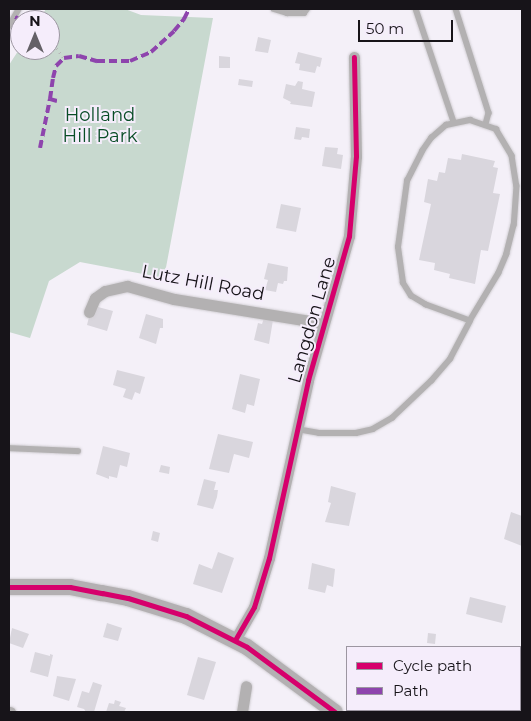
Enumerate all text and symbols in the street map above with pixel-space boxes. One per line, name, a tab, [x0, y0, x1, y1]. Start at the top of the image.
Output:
north arrow	[10, 10, 60, 60]
scale bar	[361, 10, 456, 42]
text: N	[29, 12, 41, 30]
text: 50 m	[366, 19, 404, 38]
park label: Holland Hill Park	[63, 105, 137, 148]
street label: Langdon Lane	[284, 254, 340, 386]
street label: Lutz Hill Road	[140, 260, 266, 306]
legend	[346, 646, 521, 711]
text: Cycle path	[393, 656, 472, 675]
text: Path	[393, 681, 429, 700]

